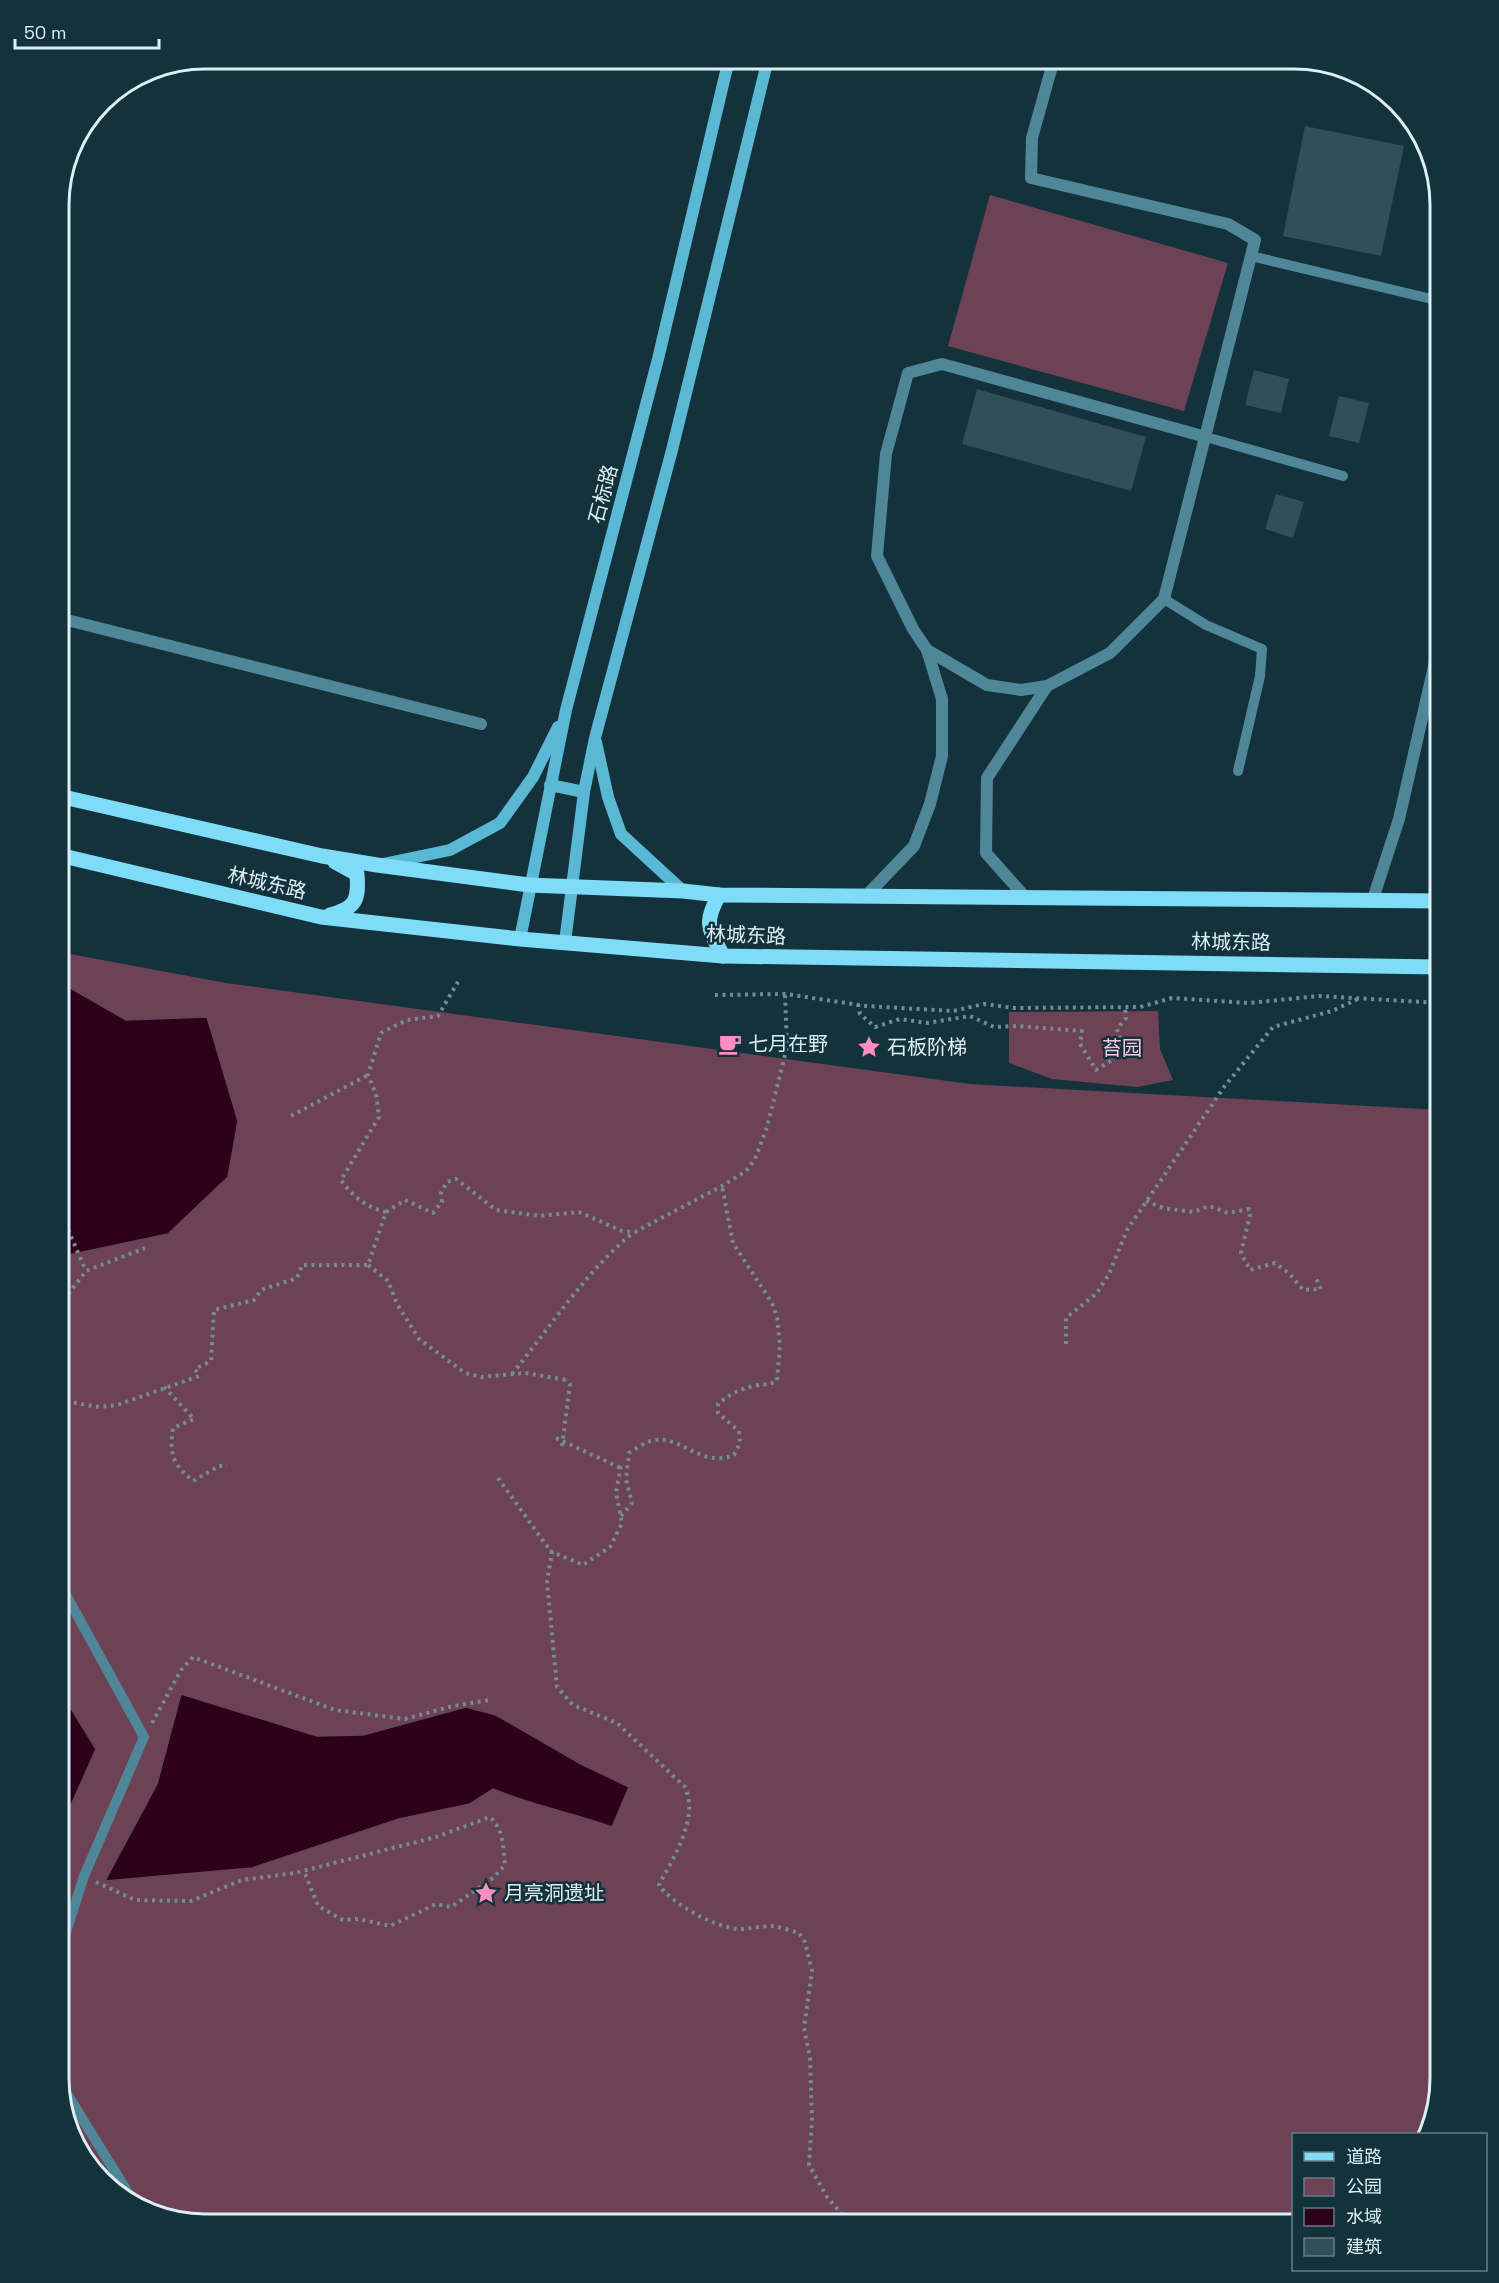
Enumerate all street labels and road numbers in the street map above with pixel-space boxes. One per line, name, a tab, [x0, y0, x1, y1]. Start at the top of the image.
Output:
street label: 石标路	[583, 462, 623, 526]
street label: 林城东路	[225, 861, 309, 905]
street label: 林城东路	[706, 921, 786, 949]
street label: 林城东路	[1191, 928, 1271, 956]

